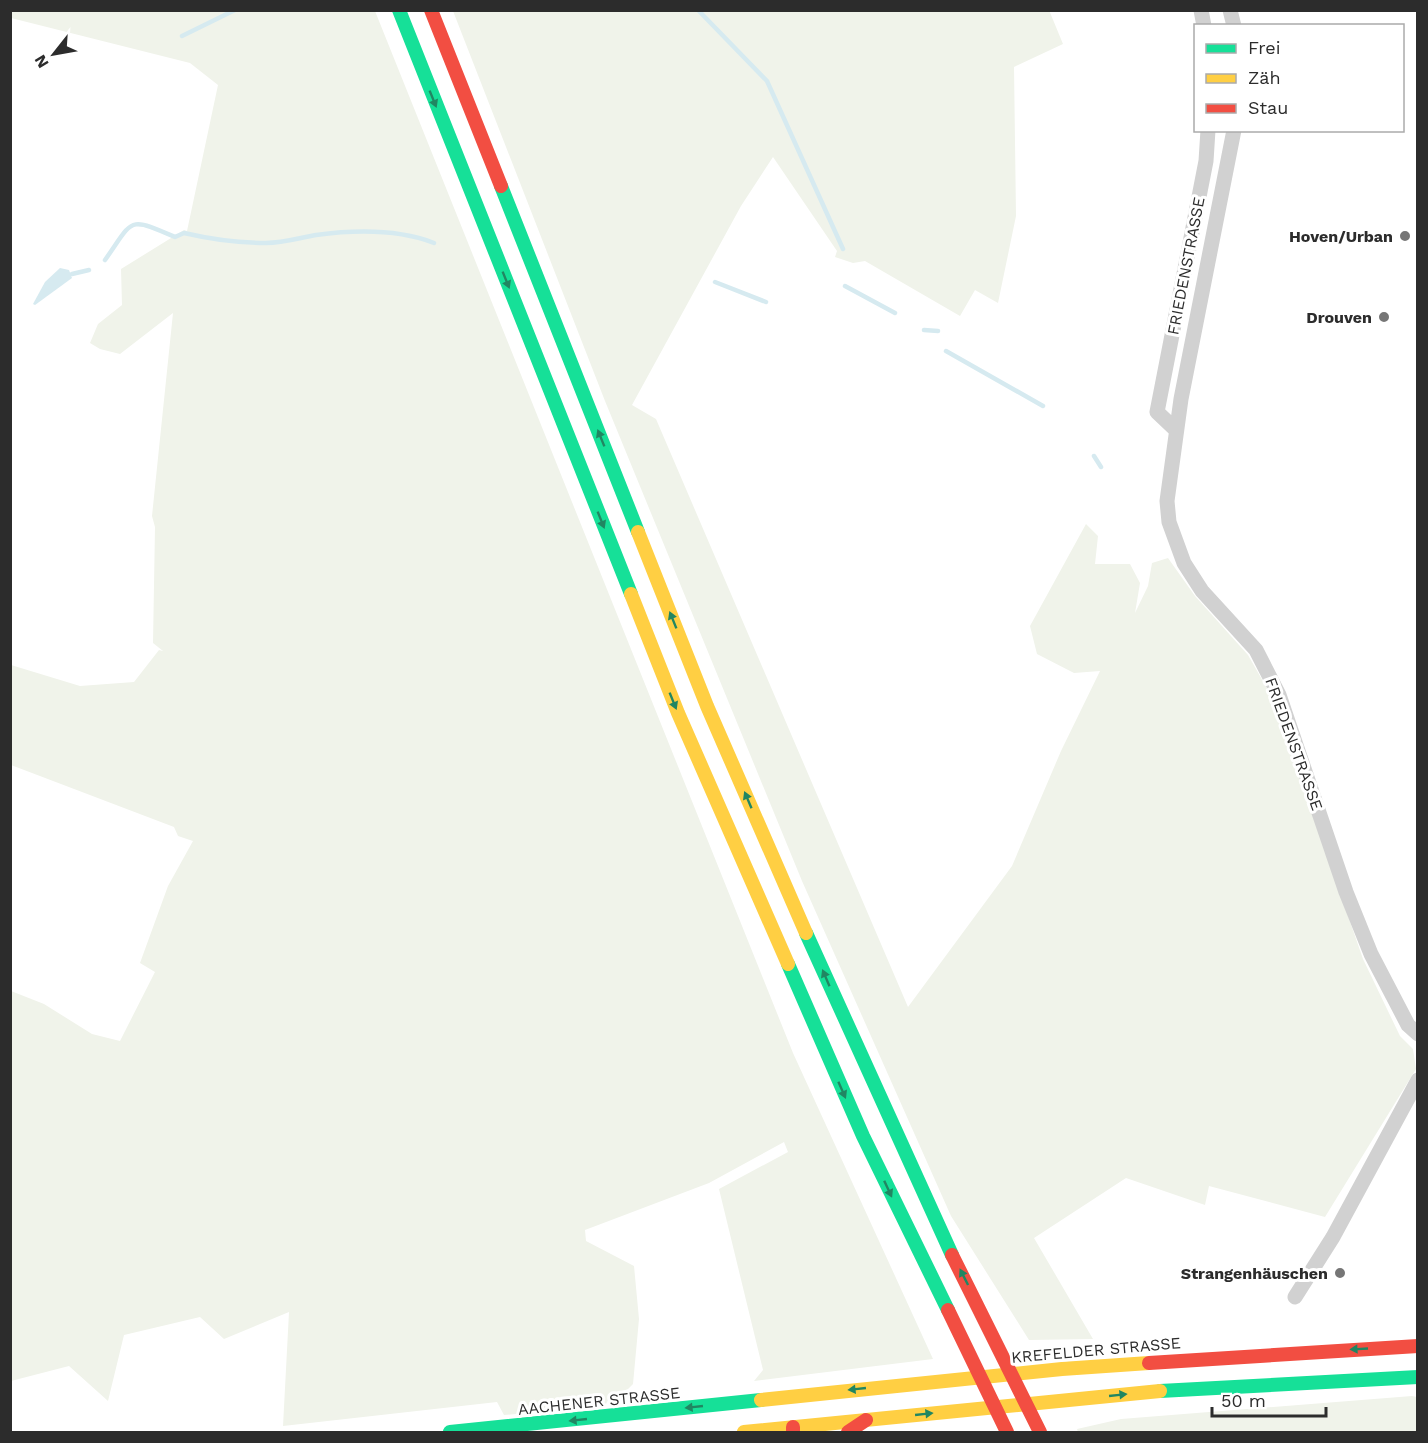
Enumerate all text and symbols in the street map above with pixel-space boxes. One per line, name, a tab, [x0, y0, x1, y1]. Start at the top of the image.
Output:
north arrow	[24, 24, 84, 84]
legend	[1194, 24, 1404, 132]
text: Frei	[1248, 37, 1280, 58]
text: N	[30, 51, 53, 71]
text: Zäh	[1248, 67, 1281, 88]
one-way arrow	[429, 90, 439, 108]
text: Stau	[1248, 97, 1288, 118]
street label: FRIEDENSTRASSE	[1163, 195, 1209, 337]
place label: Hoven/Urban	[1289, 227, 1393, 246]
marker: Hoven/Urban	[1398, 229, 1412, 243]
one-way arrow	[502, 271, 511, 289]
place label: Drouven	[1306, 308, 1372, 327]
marker: Drouven	[1377, 310, 1391, 324]
one-way arrow	[596, 429, 606, 447]
one-way arrow	[596, 511, 606, 529]
one-way arrow	[668, 610, 678, 628]
street label: FRIEDENSTRASSE	[1261, 675, 1327, 813]
one-way arrow	[669, 692, 679, 710]
one-way arrow	[743, 790, 753, 808]
one-way arrow	[821, 970, 830, 987]
one-way arrow	[838, 1082, 847, 1099]
one-way arrow	[884, 1180, 893, 1197]
place label: Strangenhäuschen	[1181, 1264, 1328, 1283]
marker: Strangenhäuschen	[1333, 1266, 1347, 1280]
one-way arrow	[959, 1268, 969, 1285]
street label: KREFELDER STRASSE	[1011, 1333, 1181, 1367]
one-way arrow	[1350, 1344, 1369, 1353]
scale bar	[1212, 1380, 1326, 1418]
street label: AACHENER STRASSE	[517, 1383, 681, 1419]
one-way arrow	[848, 1384, 867, 1394]
one-way arrow	[1109, 1390, 1128, 1400]
text: 50 m	[1221, 1390, 1266, 1411]
one-way arrow	[685, 1402, 704, 1412]
one-way arrow	[915, 1409, 934, 1419]
one-way arrow	[569, 1415, 588, 1425]

